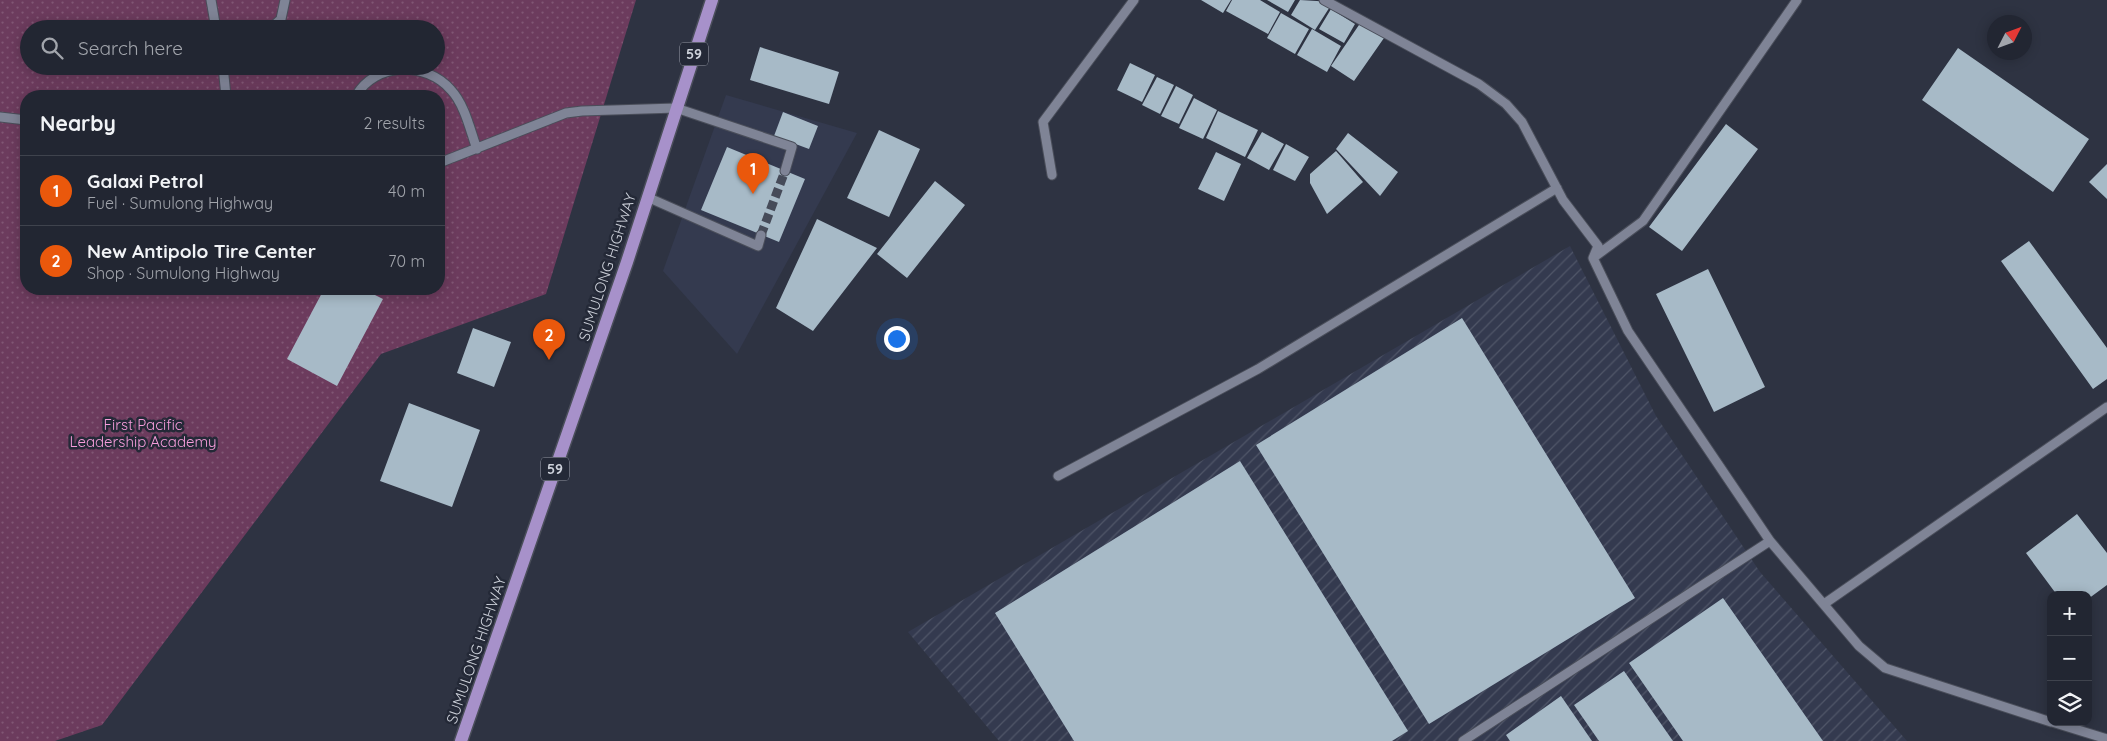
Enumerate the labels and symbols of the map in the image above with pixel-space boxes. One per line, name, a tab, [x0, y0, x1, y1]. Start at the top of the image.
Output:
north arrow	[1987, 15, 2032, 60]
road number: 59	[680, 42, 708, 66]
pin: 1	[737, 153, 769, 194]
street label: SUMULONG HIGHWAY	[574, 190, 640, 343]
pin: 2	[533, 319, 565, 360]
your location	[884, 326, 910, 352]
park label: First Pacific Leadership Academy	[69, 415, 217, 451]
road number: 59	[541, 458, 569, 480]
street label: SUMULONG HIGHWAY	[442, 573, 510, 726]

